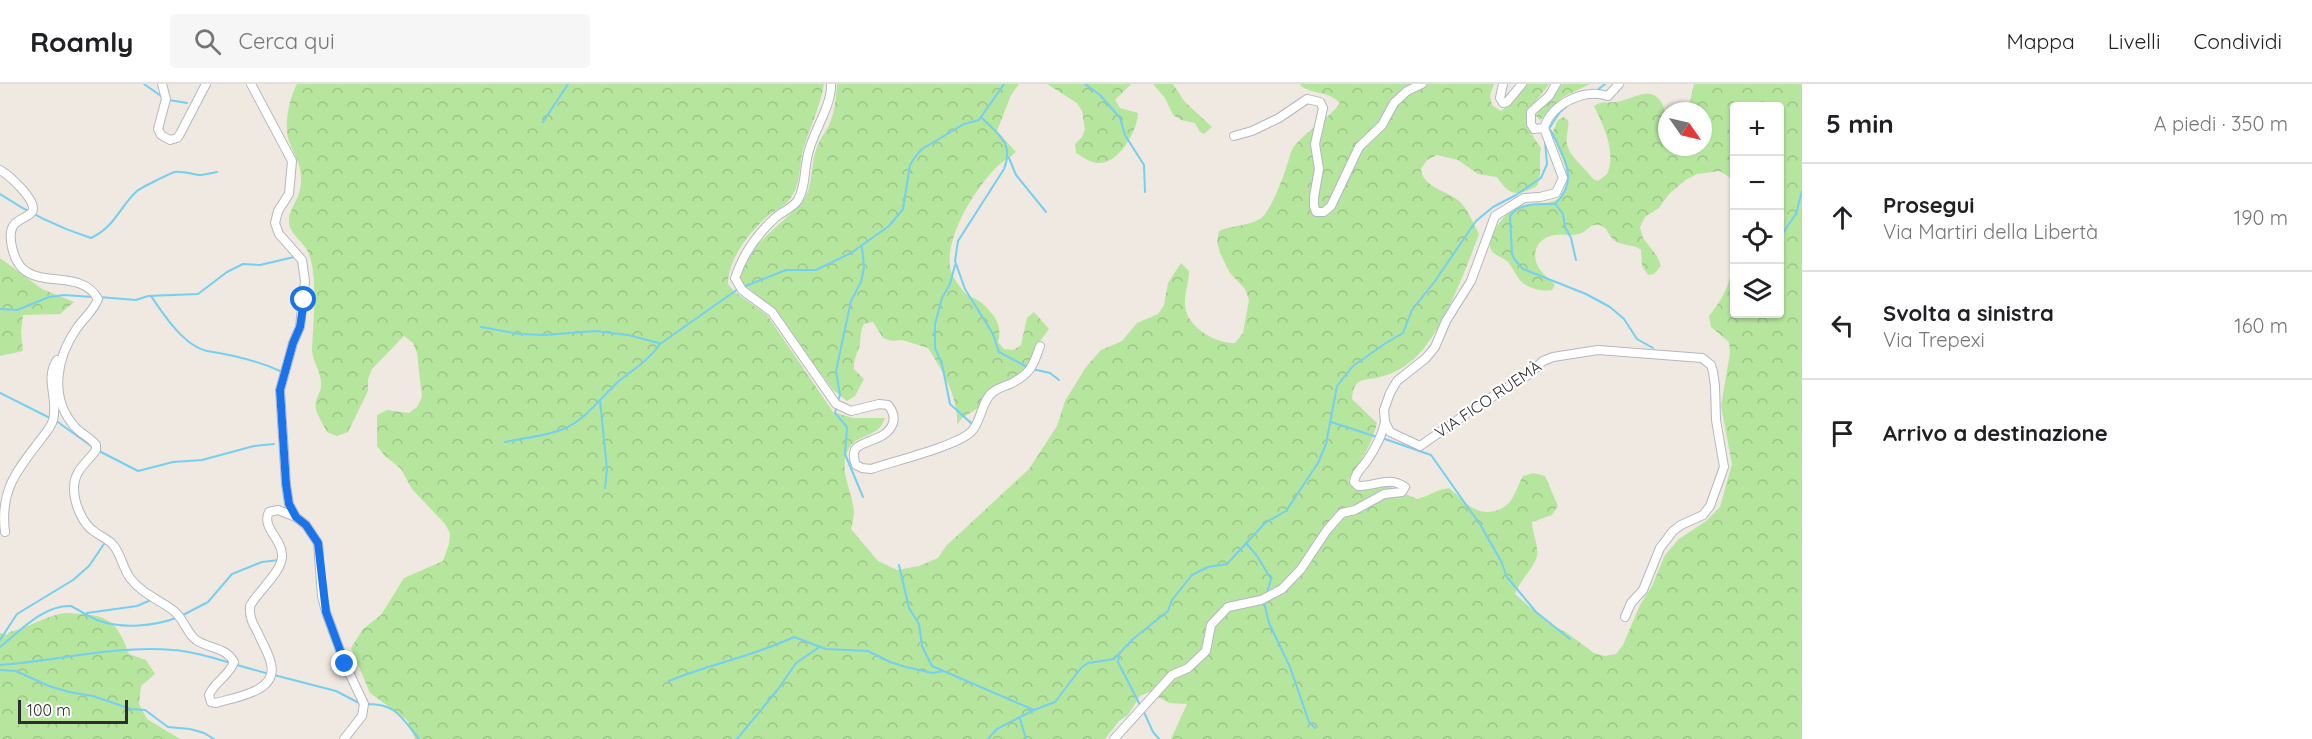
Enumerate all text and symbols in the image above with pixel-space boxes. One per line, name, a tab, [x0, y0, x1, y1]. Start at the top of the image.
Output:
search box	[170, 14, 590, 68]
text: Roamly	[30, 24, 134, 59]
icon: search	[191, 25, 224, 58]
text: Cerca qui	[239, 27, 335, 55]
text: Mappa	[2006, 28, 2075, 54]
text: Livelli	[2108, 28, 2160, 54]
text: Condividi	[2193, 28, 2282, 54]
north arrow	[1658, 102, 1712, 156]
map controls	[1730, 102, 1784, 318]
button: +	[1730, 102, 1784, 156]
text: 5 min	[1826, 107, 1894, 140]
text: A piedi · 350 m	[2154, 111, 2288, 136]
button: −	[1730, 156, 1784, 210]
text: Prosegui	[1883, 191, 1975, 219]
icon: ahead	[1826, 201, 1859, 234]
text: 190 m	[2234, 205, 2288, 230]
button: locate	[1730, 210, 1784, 264]
text: Via Martiri della Libertà	[1883, 219, 2098, 244]
button: layers	[1730, 264, 1784, 318]
route start	[290, 286, 316, 312]
text: Svolta a sinistra	[1883, 299, 2054, 327]
icon: left	[1826, 309, 1859, 342]
text: 160 m	[2234, 313, 2288, 338]
text: Via Trepexi	[1883, 327, 1985, 352]
street label: VIA FICO RUEMÀ	[1431, 356, 1545, 442]
icon: arrive	[1826, 417, 1859, 450]
text: Arrivo a destinazione	[1883, 419, 2108, 447]
route end	[331, 650, 357, 676]
scale bar	[18, 697, 128, 724]
text: 100 m	[27, 700, 71, 720]

